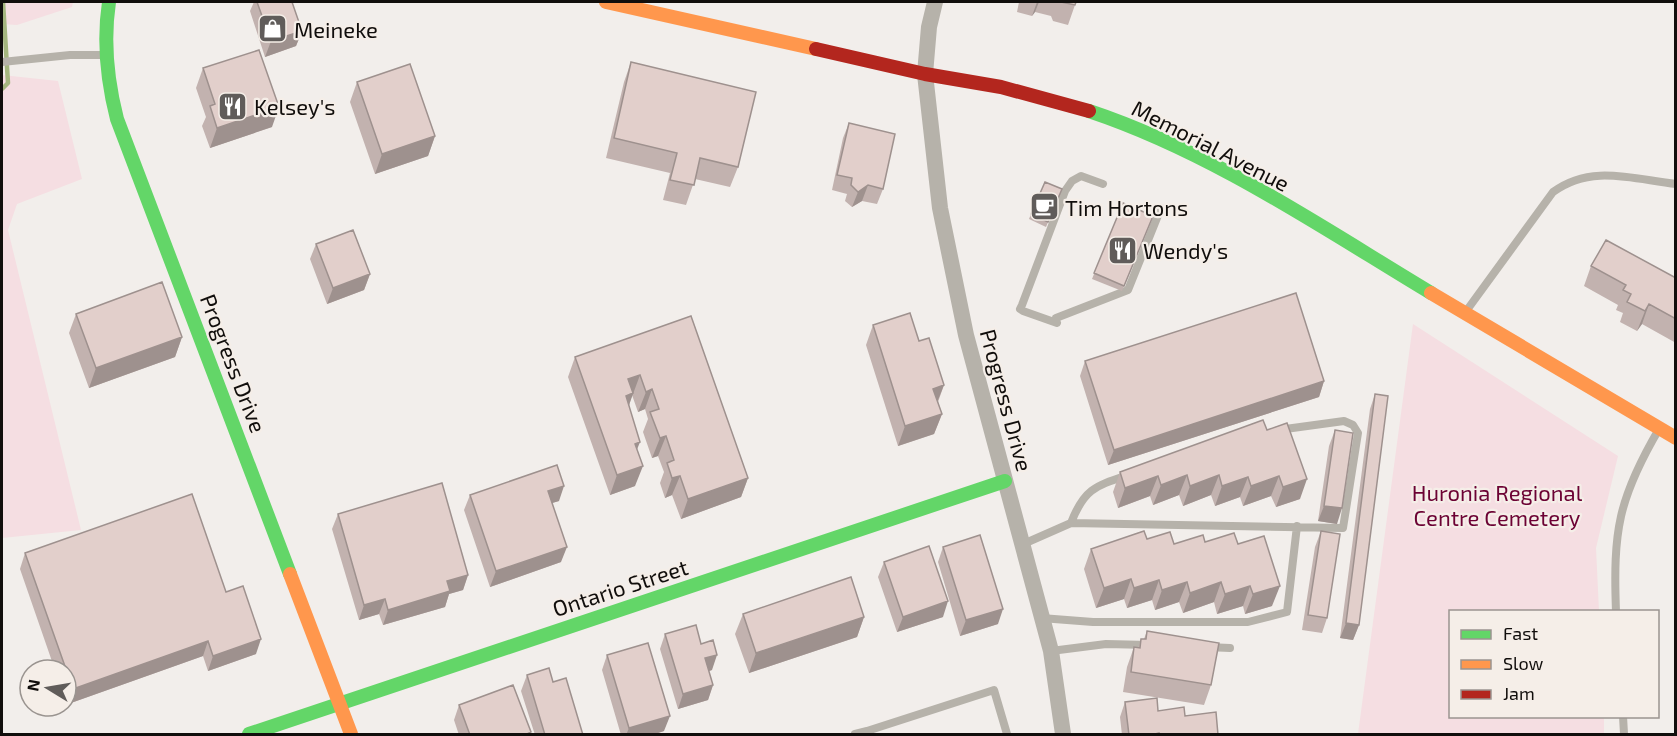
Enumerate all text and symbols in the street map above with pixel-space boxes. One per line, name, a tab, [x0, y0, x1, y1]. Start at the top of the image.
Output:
shop icon: Meineke	[257, 13, 289, 45]
place label: Meineke	[294, 16, 378, 42]
restaurant icon: Kelsey's	[217, 90, 249, 122]
place label: Kelsey's	[254, 93, 335, 119]
street label: Memorial Avenue	[1128, 94, 1294, 196]
cafe icon: Tim Hortons	[1028, 191, 1060, 223]
place label: Tim Hortons	[1065, 194, 1188, 220]
restaurant icon: Wendy's	[1106, 234, 1138, 266]
place label: Wendy's	[1143, 237, 1228, 263]
street label: Progress Drive	[196, 290, 272, 436]
street label: Progress Drive	[976, 326, 1038, 474]
park label: Huronia Regional Centre Cemetery	[1412, 479, 1583, 530]
street label: Ontario Street	[549, 553, 691, 621]
legend	[1449, 610, 1659, 718]
text: Fast	[1503, 622, 1538, 644]
text: Slow	[1503, 652, 1544, 674]
north arrow	[18, 658, 78, 718]
text: N	[22, 678, 43, 693]
text: Jam	[1503, 682, 1535, 704]

